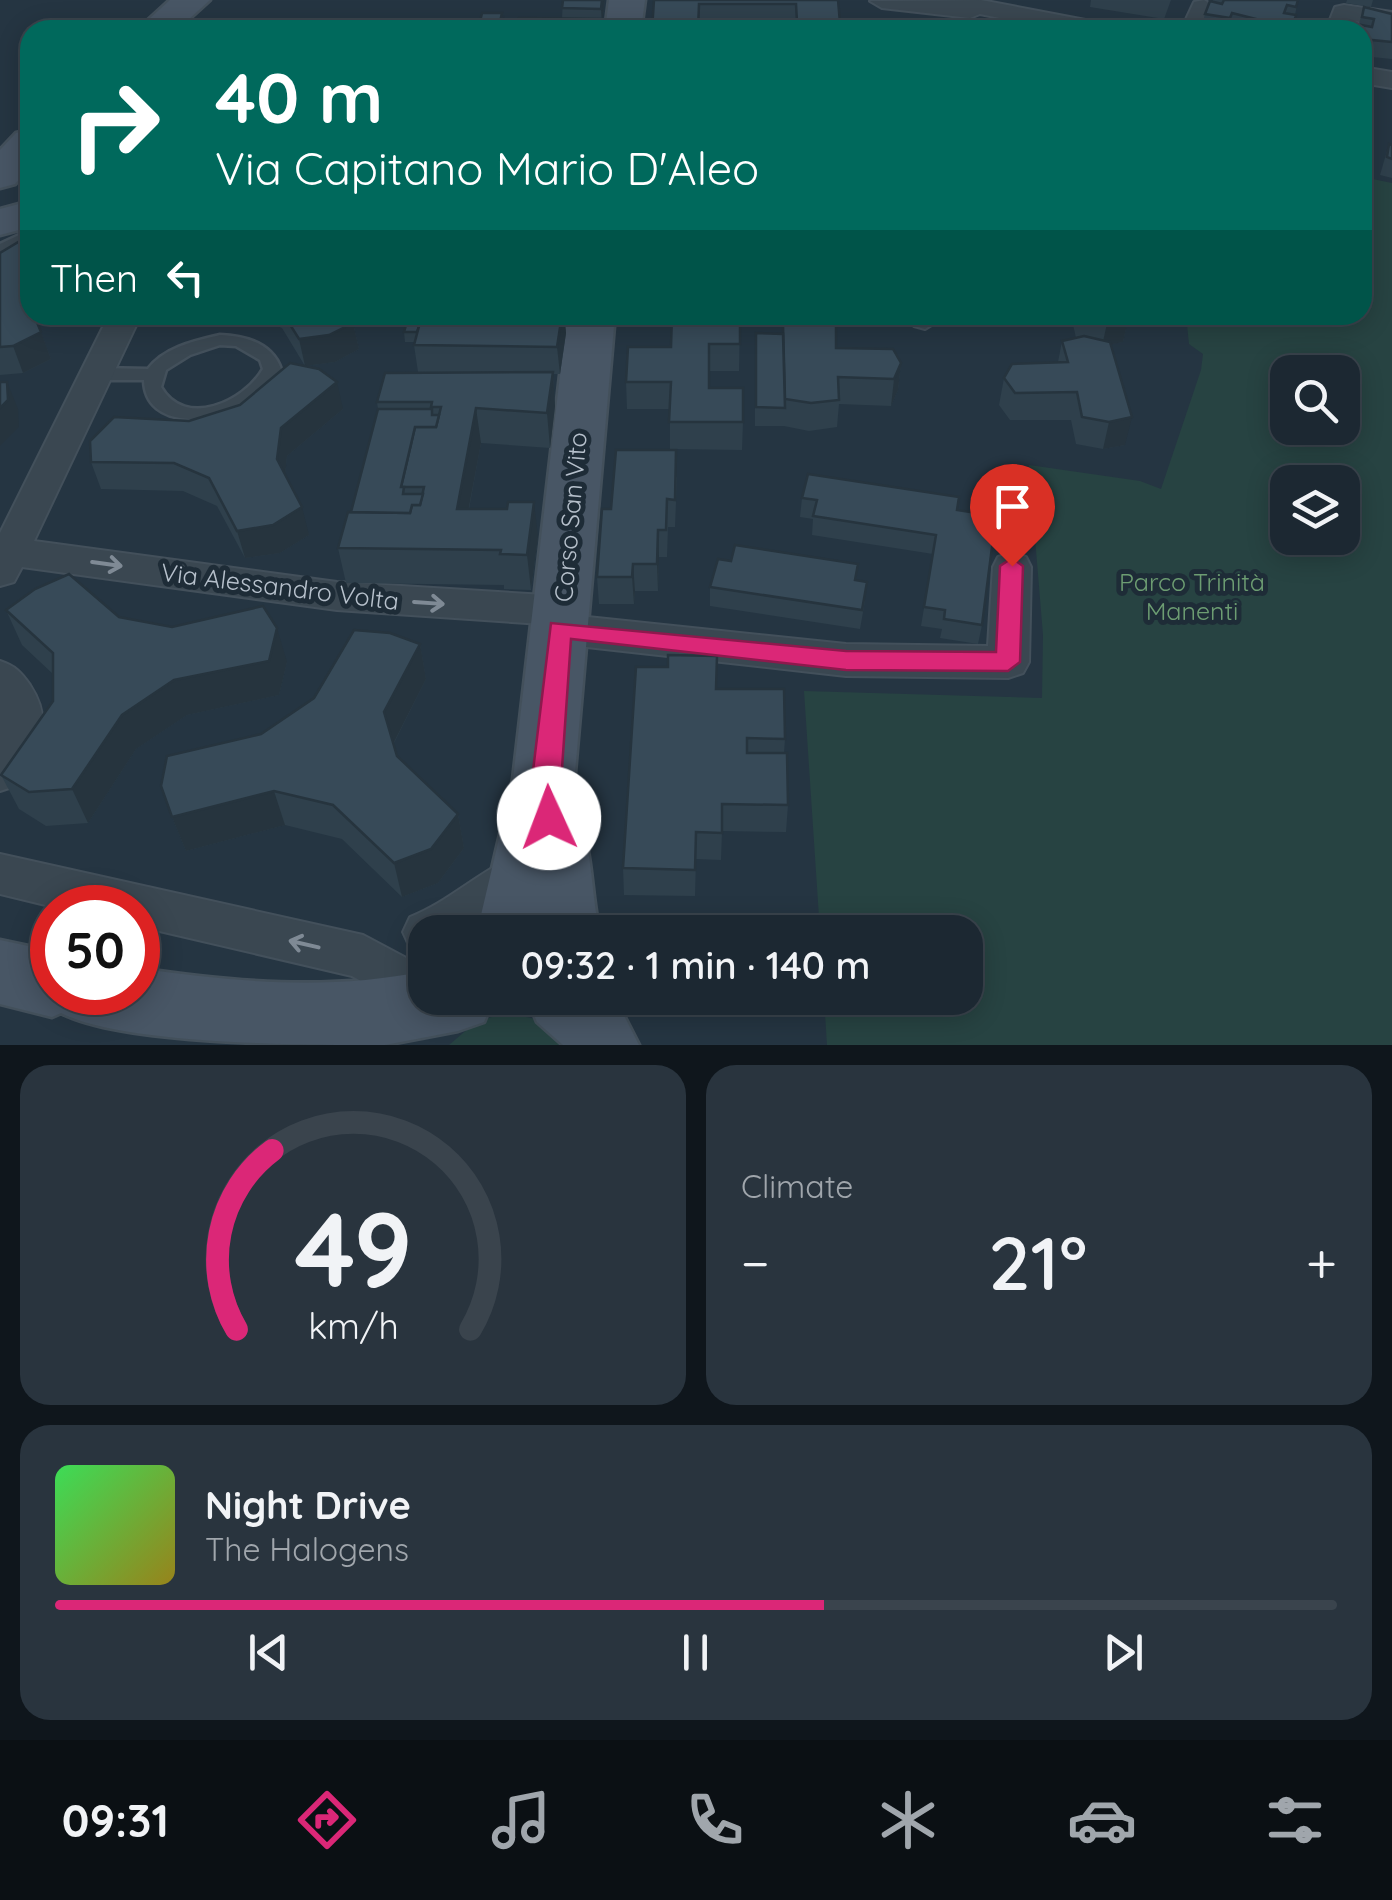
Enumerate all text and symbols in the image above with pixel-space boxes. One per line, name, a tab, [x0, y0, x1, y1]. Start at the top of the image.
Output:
text: 40 m	[215, 53, 383, 141]
icon: right	[50, 60, 180, 190]
text: Via Capitano Mario D'Aleo	[215, 140, 759, 196]
icon: left	[158, 250, 213, 305]
text: Then	[50, 254, 138, 302]
map controls	[1270, 355, 1360, 555]
button: search	[1270, 355, 1360, 445]
street label: Corso San Vito	[547, 431, 593, 603]
pin	[970, 464, 1055, 567]
button: layers	[1270, 465, 1360, 555]
icon: arrive	[985, 479, 1040, 534]
one-way arrow	[90, 556, 122, 574]
street label: Via Alessandro Volta	[159, 556, 401, 616]
park label: Parco Trinità Manenti	[1119, 566, 1265, 626]
one-way arrow	[413, 593, 445, 612]
position arrow	[497, 766, 601, 870]
speed limit sign: 50	[30, 885, 160, 1015]
one-way arrow	[289, 934, 321, 952]
text: 09:32 · 1 min · 140 m	[521, 941, 870, 989]
text: Climate	[741, 1166, 853, 1206]
text: 49	[294, 1183, 412, 1313]
text: 21°	[988, 1215, 1087, 1309]
text: −	[741, 1228, 770, 1297]
text: +	[1306, 1228, 1337, 1297]
text: km/h	[308, 1303, 398, 1348]
text: Night Drive	[205, 1481, 411, 1529]
text: The Halogens	[205, 1529, 409, 1569]
icon: previous	[241, 1625, 296, 1680]
icon: pause	[668, 1625, 723, 1680]
icon: next	[1096, 1625, 1151, 1680]
icon: directions	[292, 1785, 362, 1855]
icon: music	[486, 1785, 556, 1855]
icon: phone	[680, 1785, 750, 1855]
icon: climate	[873, 1785, 943, 1855]
icon: car	[1067, 1785, 1137, 1855]
icon: filters	[1260, 1785, 1330, 1855]
text: 09:31	[62, 1792, 169, 1848]

